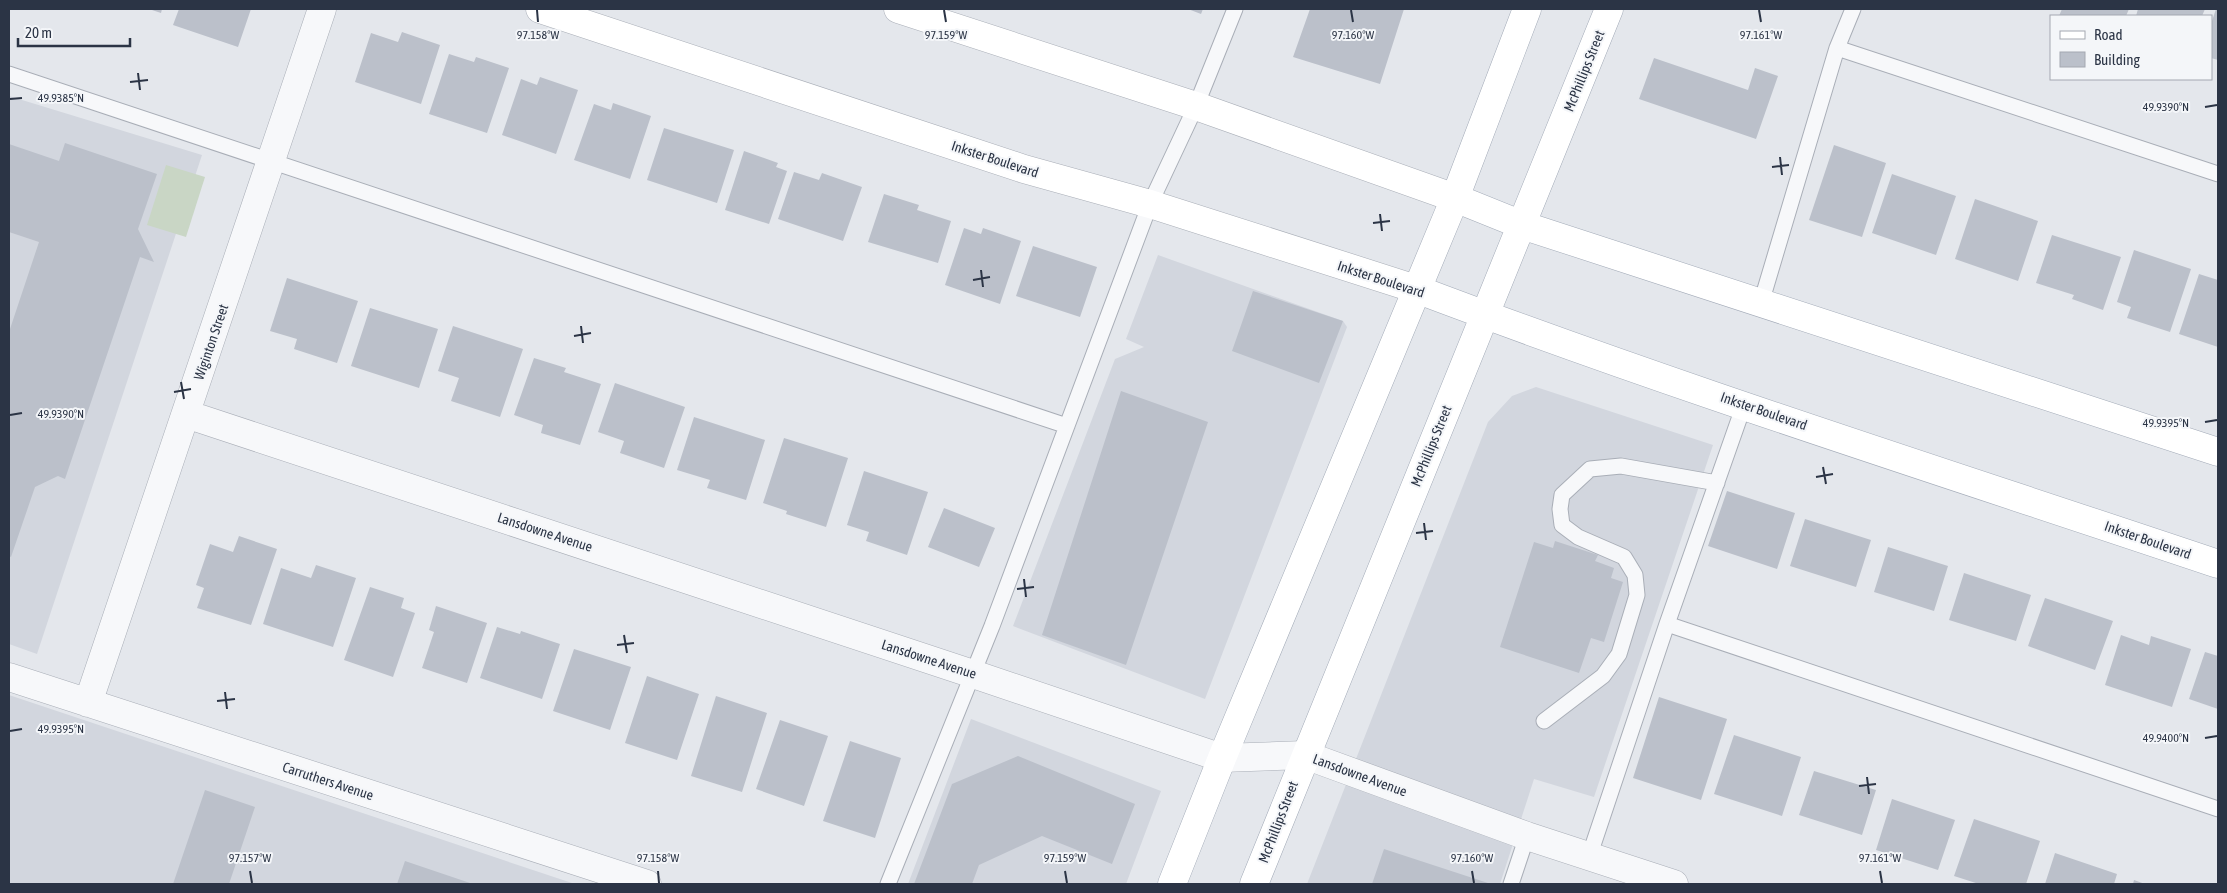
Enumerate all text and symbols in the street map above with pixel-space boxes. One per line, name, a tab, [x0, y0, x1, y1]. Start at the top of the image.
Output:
scale bar	[18, 15, 130, 47]
legend	[2050, 15, 2212, 80]
text: 20 m	[25, 24, 52, 41]
text: Road	[2094, 26, 2123, 43]
text: 97.158°W	[517, 28, 559, 42]
text: 97.159°W	[925, 28, 967, 42]
text: 97.160°W	[1332, 28, 1374, 42]
street label: McPhillips Street	[1560, 28, 1608, 114]
text: 97.161°W	[1740, 28, 1782, 42]
text: Building	[2094, 51, 2140, 68]
text: 49.9385°N	[38, 91, 84, 105]
text: 49.9390°N	[2143, 100, 2189, 114]
street label: Inkster Boulevard	[950, 137, 1040, 181]
street label: Inkster Boulevard	[1336, 257, 1426, 301]
street label: Wiginton Street	[191, 302, 231, 382]
street label: Inkster Boulevard	[1719, 389, 1809, 433]
street label: McPhillips Street	[1407, 403, 1455, 489]
text: 49.9390°N	[38, 407, 84, 421]
text: 49.9395°N	[2143, 416, 2189, 430]
street label: Lansdowne Avenue	[495, 509, 595, 555]
street label: Inkster Boulevard	[2103, 518, 2193, 562]
street label: Lansdowne Avenue	[879, 636, 979, 682]
text: 49.9395°N	[38, 722, 84, 736]
text: 49.9400°N	[2143, 731, 2189, 745]
street label: Lansdowne Avenue	[1311, 751, 1409, 799]
street label: Carruthers Avenue	[280, 759, 376, 803]
street label: McPhillips Street	[1255, 779, 1301, 865]
text: 97.157°W	[229, 851, 271, 865]
text: 97.158°W	[637, 851, 679, 865]
text: 97.159°W	[1044, 851, 1086, 865]
text: 97.160°W	[1451, 851, 1493, 865]
text: 97.161°W	[1859, 851, 1901, 865]

